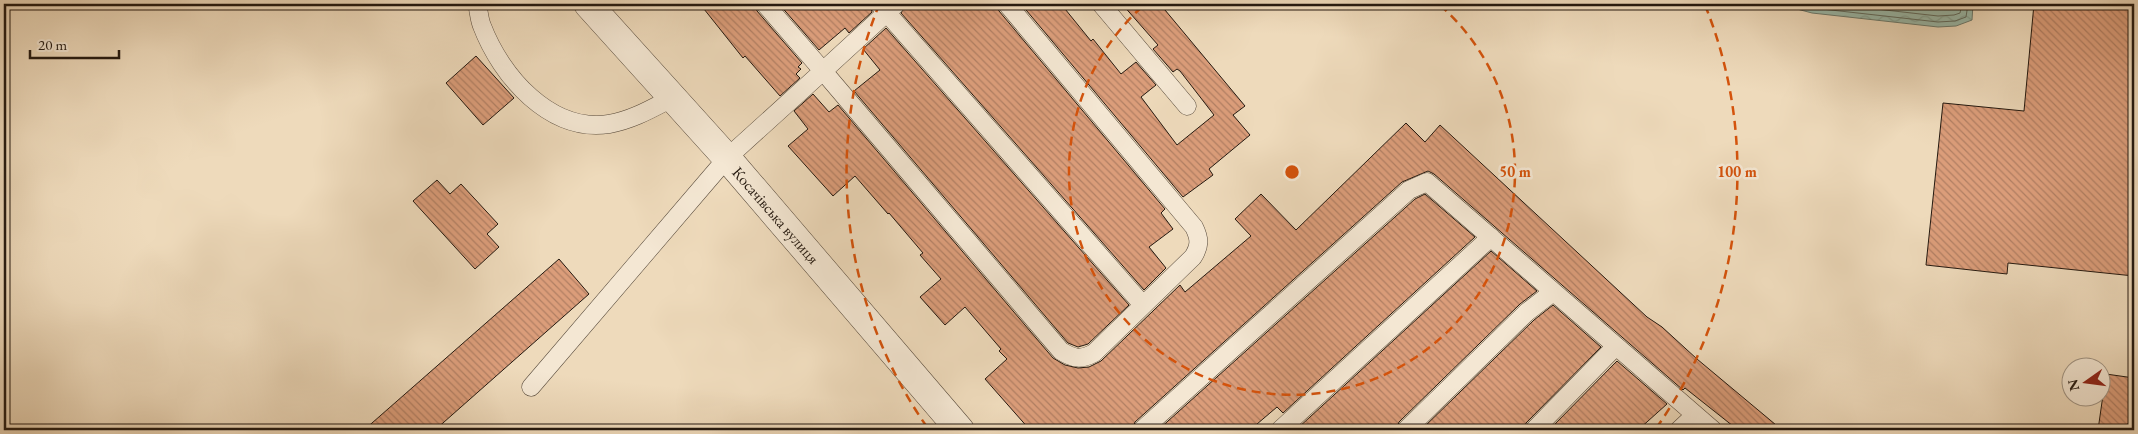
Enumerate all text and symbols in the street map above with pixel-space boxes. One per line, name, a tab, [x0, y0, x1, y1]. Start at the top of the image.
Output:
scale bar	[30, 28, 119, 60]
text: 20 m	[38, 35, 67, 54]
street label: Косачівська вулиця	[727, 162, 824, 268]
text: 50 m	[1499, 162, 1531, 181]
text: 100 m	[1717, 162, 1757, 181]
centre of rings	[1283, 163, 1301, 181]
north arrow	[2060, 356, 2110, 406]
text: N	[2063, 377, 2083, 393]

